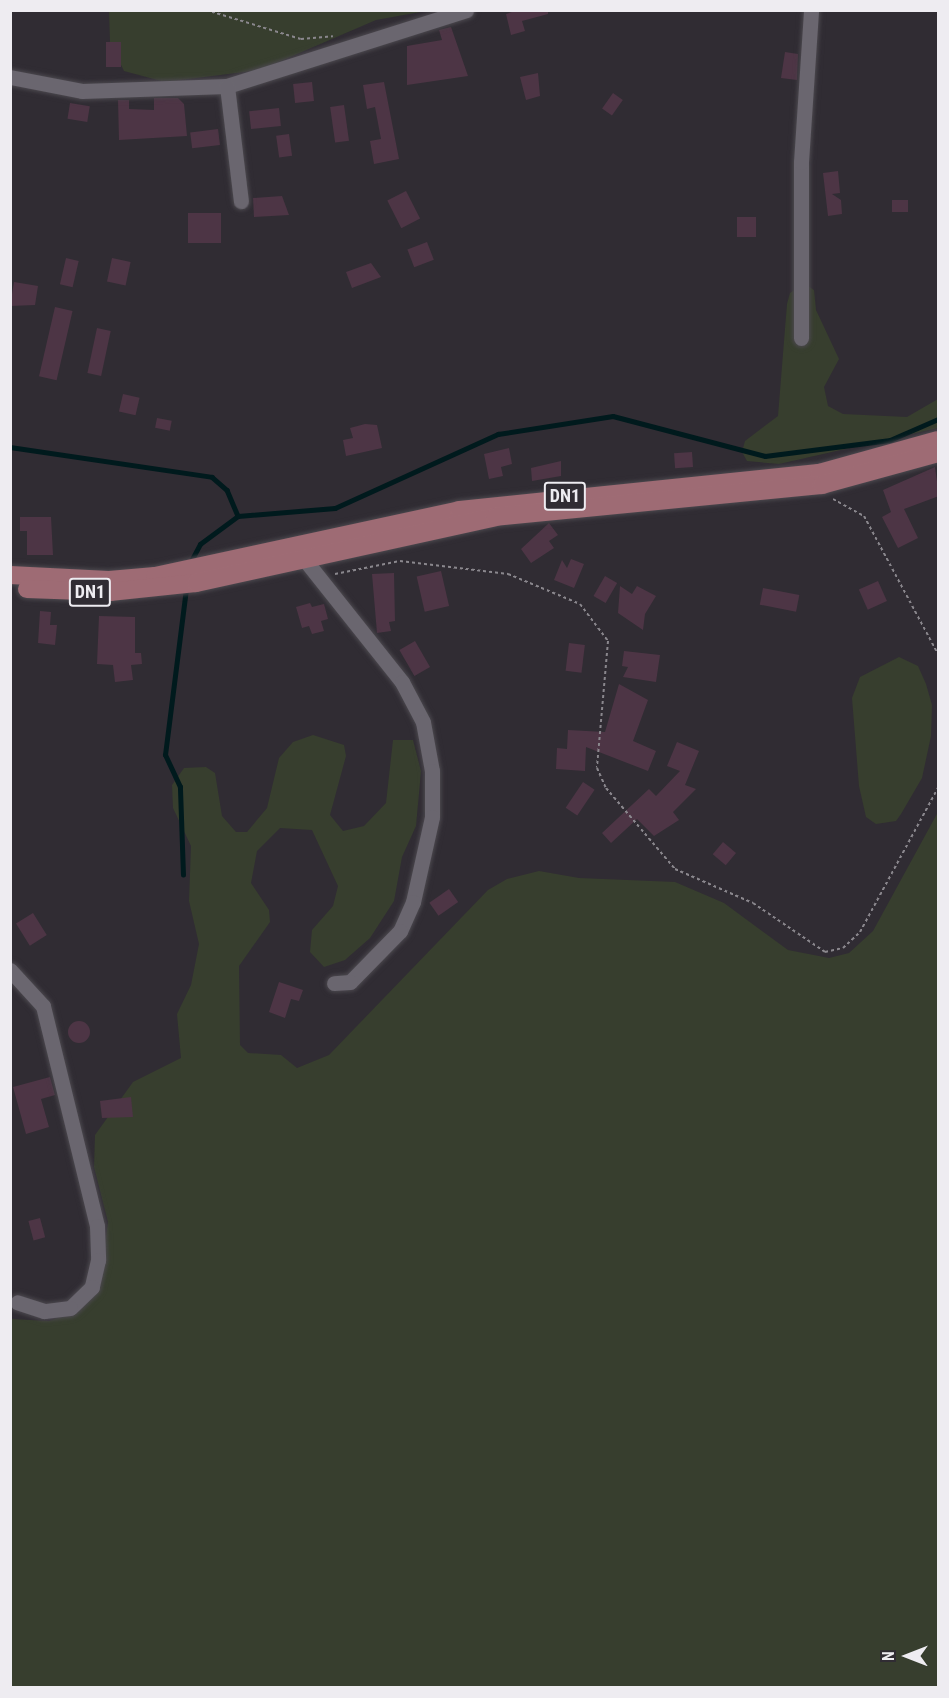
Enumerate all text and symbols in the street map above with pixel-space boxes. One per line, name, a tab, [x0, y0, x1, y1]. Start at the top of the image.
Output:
road number: DN1	[542, 481, 588, 511]
road number: DN1	[68, 577, 112, 607]
north arrow	[877, 1626, 937, 1686]
text: N	[879, 1651, 898, 1661]

